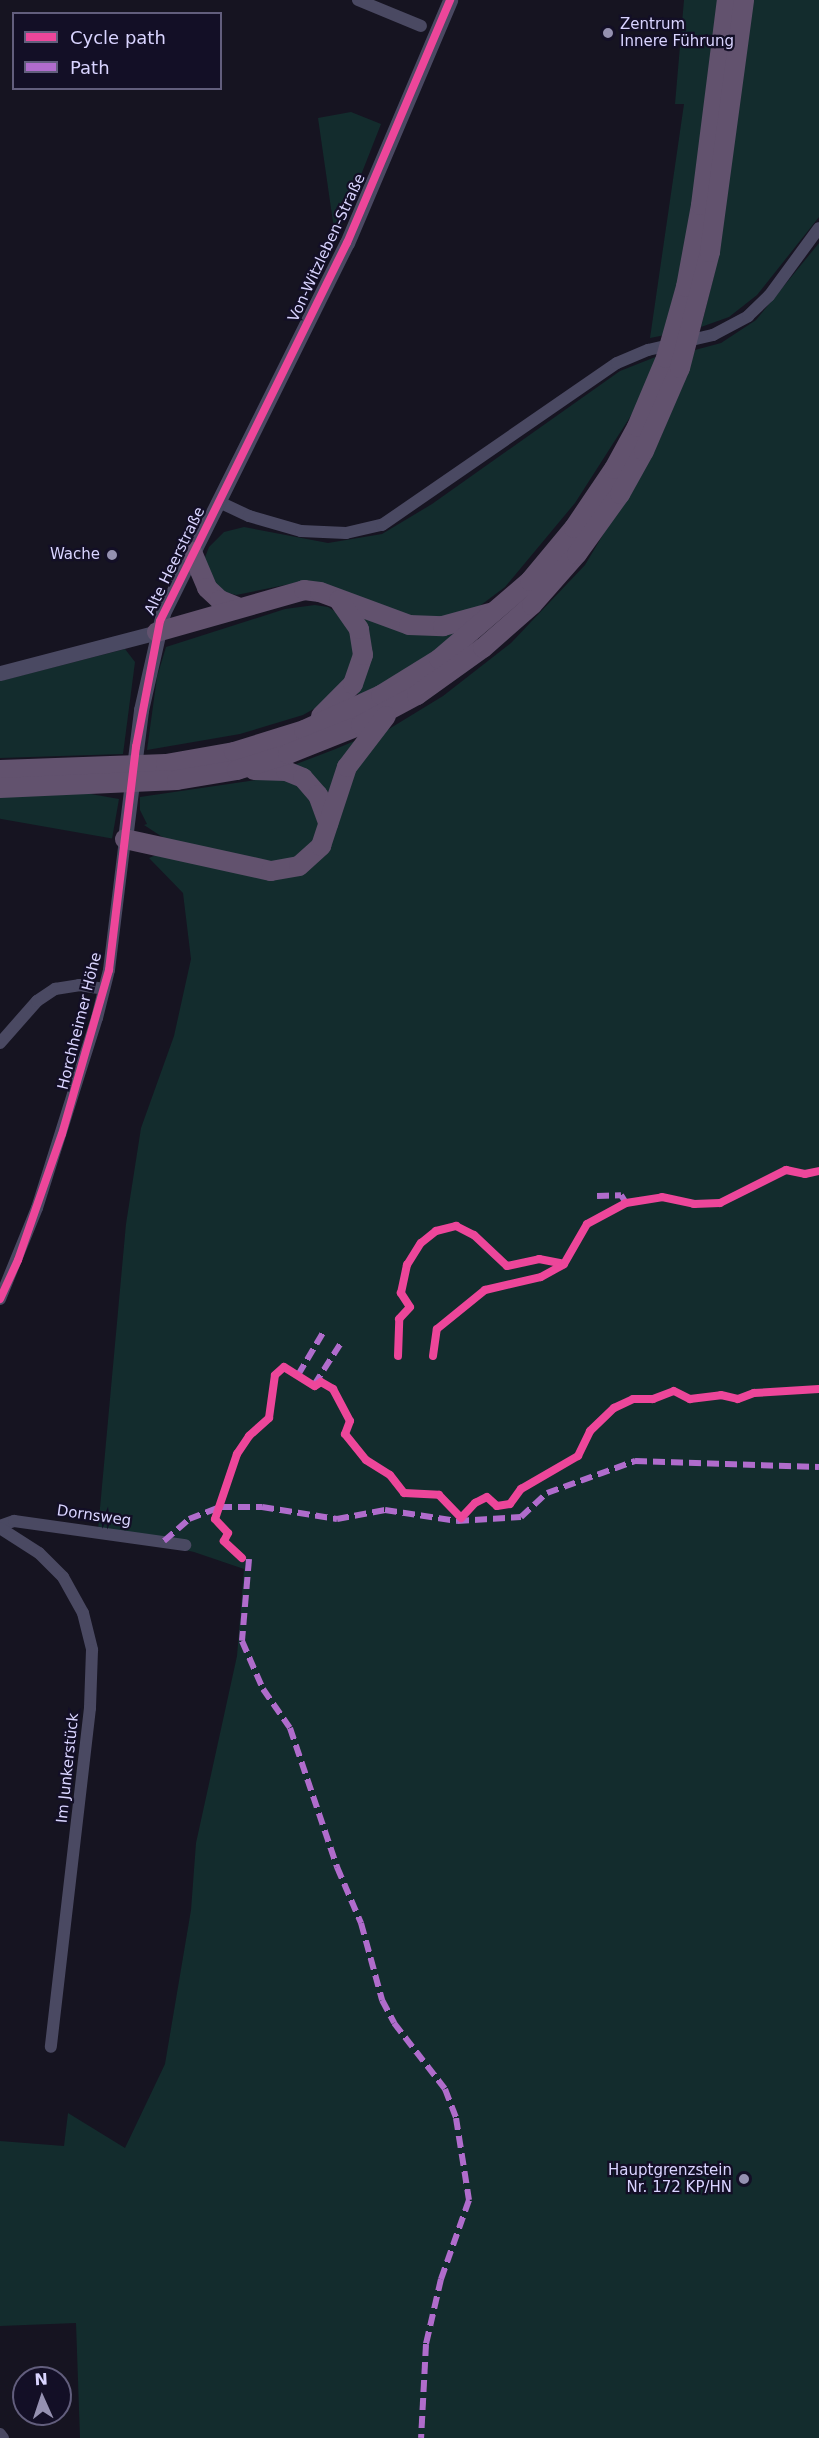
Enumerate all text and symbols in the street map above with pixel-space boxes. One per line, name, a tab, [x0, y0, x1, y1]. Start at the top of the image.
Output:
legend	[12, 12, 222, 90]
place label: Zentrum Innere Führung	[620, 15, 734, 50]
marker: Zentrum Innere Führung	[601, 26, 615, 40]
text: Cycle path	[70, 27, 166, 48]
text: Path	[70, 57, 110, 78]
street label: Von-Witzleben-Straße	[285, 171, 369, 325]
street label: Alte Heerstraße	[141, 504, 209, 618]
place label: Wache	[50, 546, 100, 564]
marker: Wache	[105, 548, 119, 562]
street label: Horchheimer Höhe	[54, 950, 106, 1092]
street label: Dornsweg	[56, 1502, 132, 1530]
street label: Im Junkerstück	[53, 1712, 83, 1824]
place label: Hauptgrenzstein Nr. 172 KP/HN	[608, 2161, 732, 2196]
marker: Hauptgrenzstein Nr. 172 KP/HN	[737, 2172, 751, 2186]
north arrow	[12, 2366, 72, 2426]
text: N	[34, 2370, 48, 2389]

